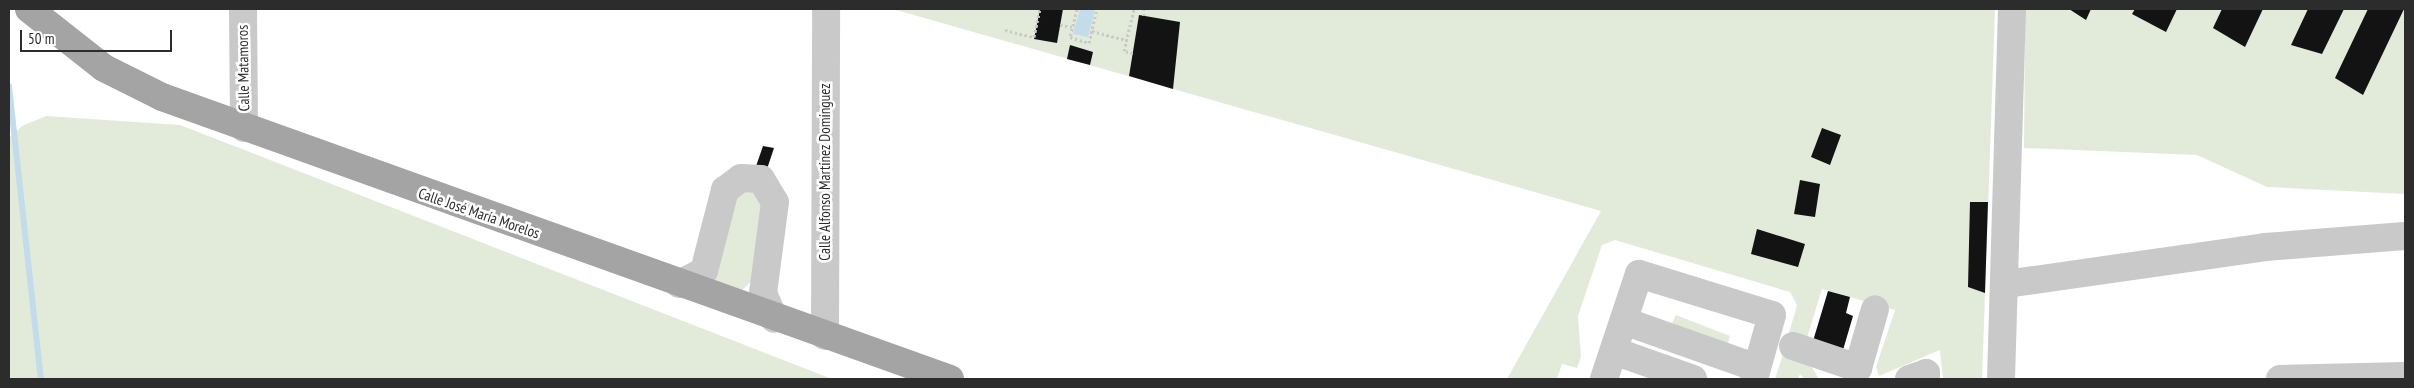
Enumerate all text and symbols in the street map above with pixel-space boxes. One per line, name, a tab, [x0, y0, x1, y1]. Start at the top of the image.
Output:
scale bar	[22, 20, 175, 52]
street label: Calle Matamoros	[233, 25, 253, 111]
text: 50 m	[28, 29, 54, 48]
street label: Calle Alfonso Martínez Domínguez	[816, 83, 834, 261]
street label: Calle José María Morelos	[416, 184, 542, 242]

